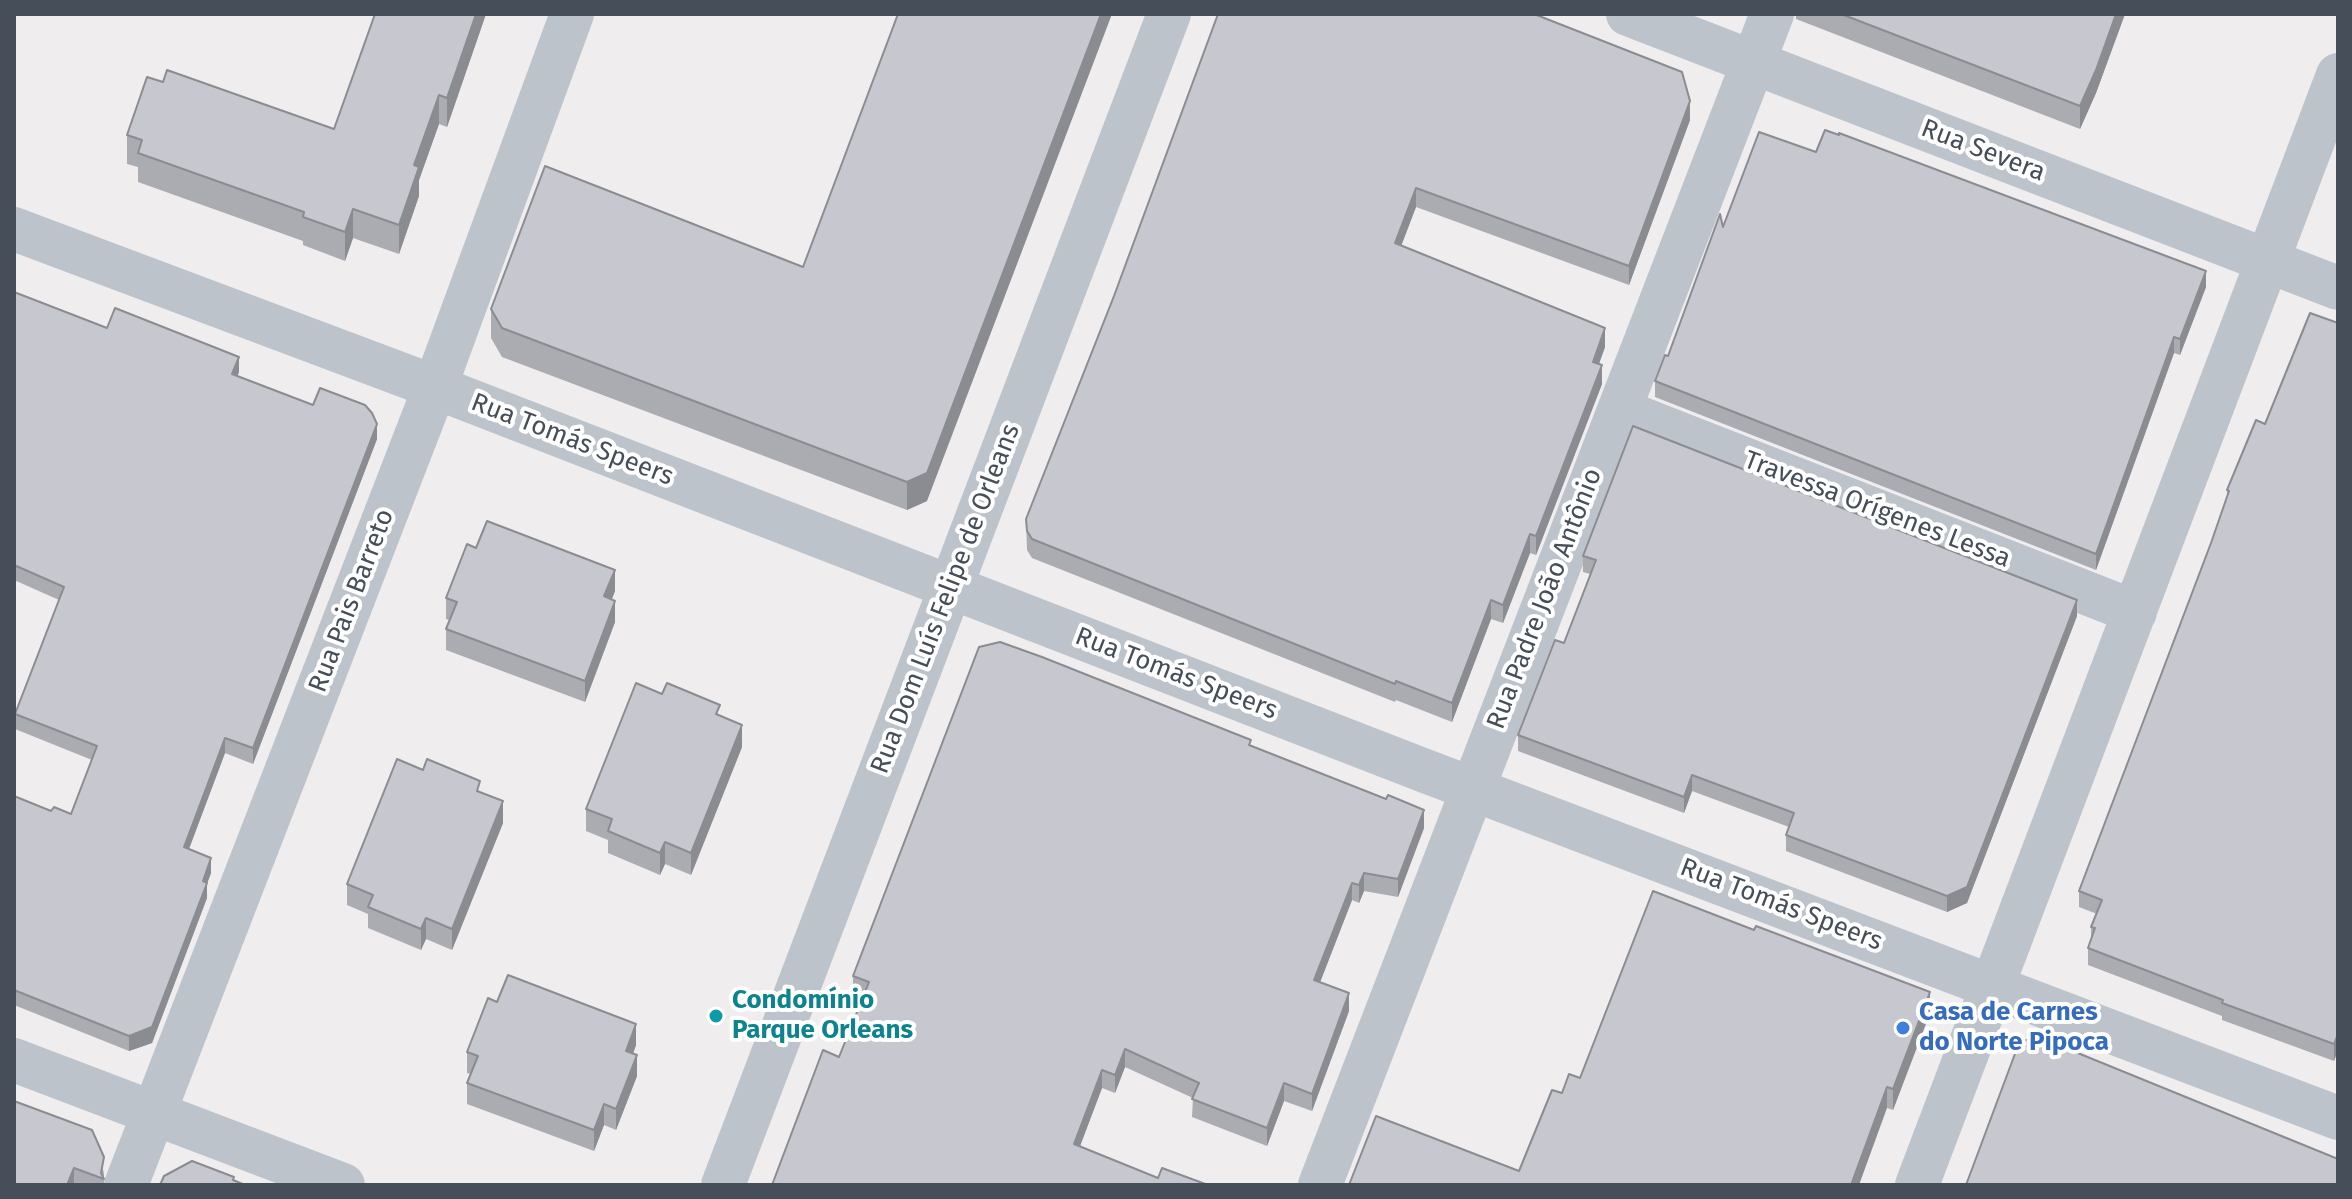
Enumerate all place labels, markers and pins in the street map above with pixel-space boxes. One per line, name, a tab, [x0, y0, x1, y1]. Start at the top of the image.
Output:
place label: Condomínio Parque Orleans	[732, 985, 913, 1046]
place label: Casa de Carnes do Norte Pipoca	[1919, 997, 2109, 1058]
marker: Condomínio Parque Orleans	[707, 1007, 725, 1025]
marker: Casa de Carnes do Norte Pipoca	[1894, 1019, 1912, 1037]

